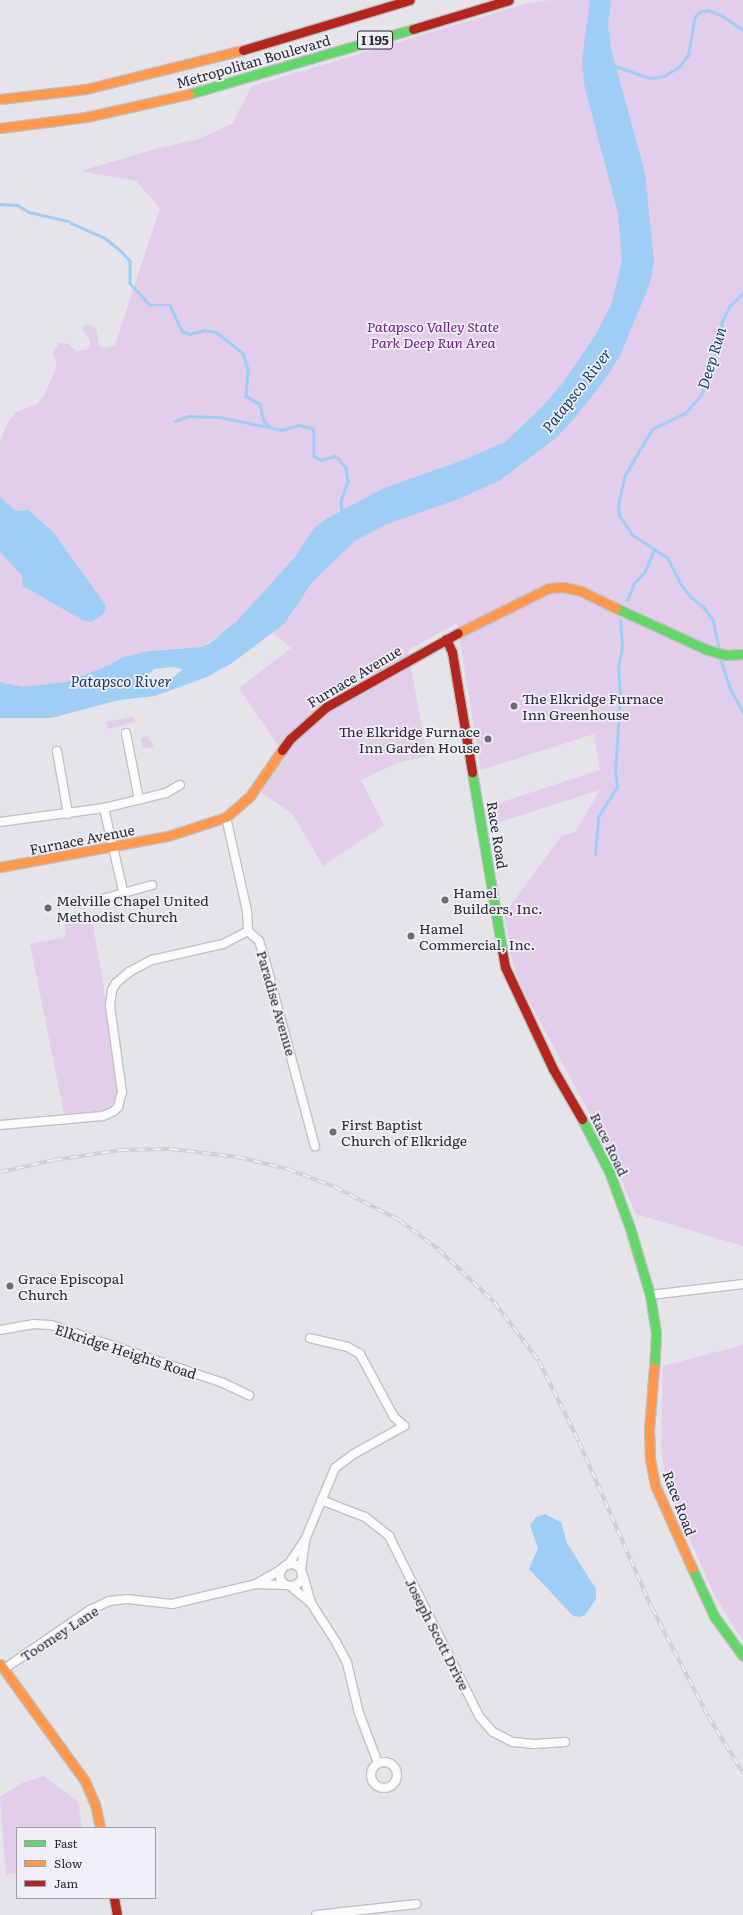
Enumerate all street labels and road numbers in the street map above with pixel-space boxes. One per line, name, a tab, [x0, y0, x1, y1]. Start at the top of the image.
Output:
road number: I 195	[357, 29, 393, 51]
street label: Metropolitan Boulevard	[174, 31, 332, 91]
street label: Furnace Avenue	[304, 641, 404, 711]
street label: Race Road	[484, 800, 512, 870]
street label: Furnace Avenue	[28, 821, 136, 857]
street label: Paradise Avenue	[254, 948, 300, 1058]
street label: Race Road	[587, 1110, 633, 1178]
street label: Elkridge Heights Road	[53, 1320, 199, 1382]
street label: Race Road	[660, 1468, 700, 1538]
street label: Joseph Scott Drive	[403, 1575, 473, 1693]
street label: Toomey Lane	[17, 1601, 101, 1665]

